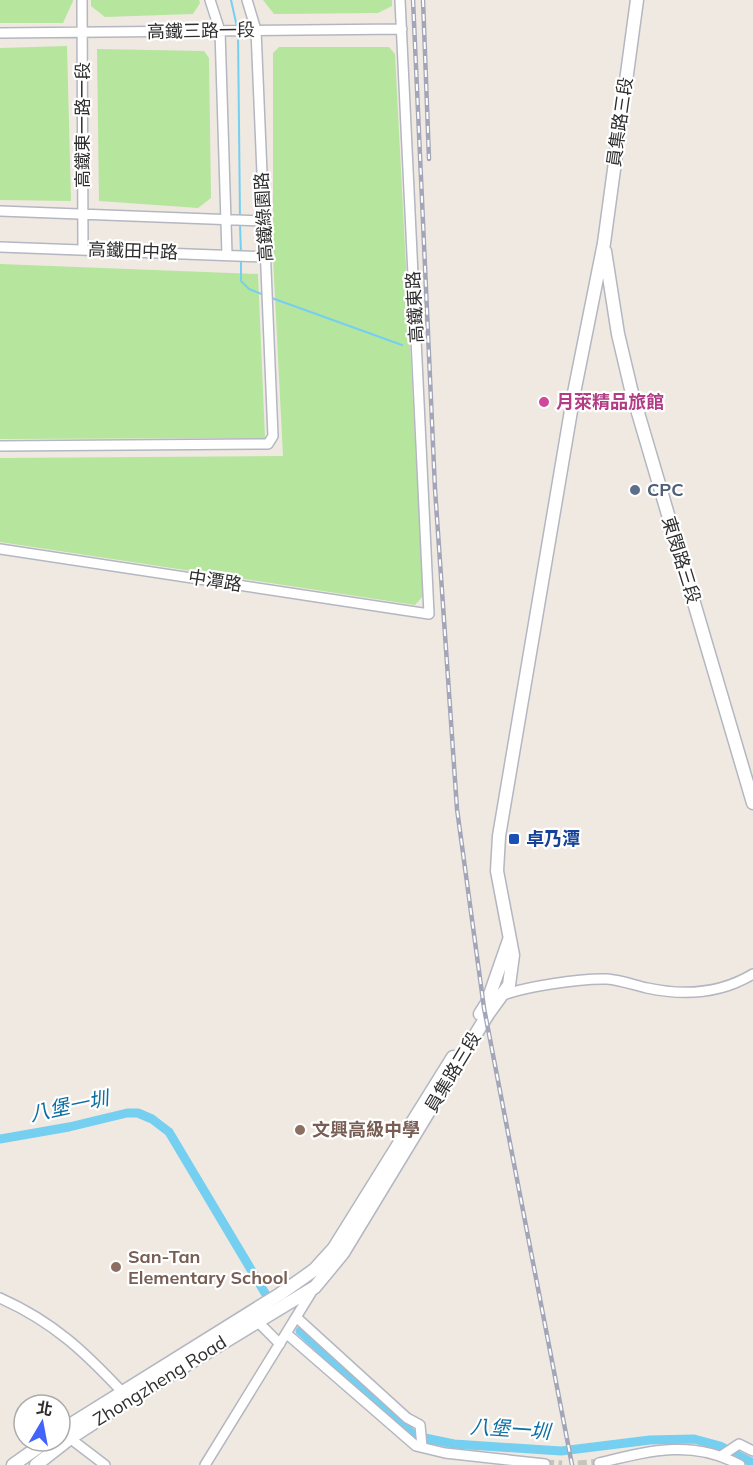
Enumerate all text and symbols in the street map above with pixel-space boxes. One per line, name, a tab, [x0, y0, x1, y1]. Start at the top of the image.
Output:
street label: 高鐵三路一段	[147, 18, 255, 43]
street label: 高鐵東一路一段	[71, 62, 94, 188]
street label: 員集路三段	[602, 76, 637, 168]
street label: 高鐵綠園路	[250, 171, 277, 263]
street label: 高鐵田中路	[88, 237, 178, 264]
street label: 高鐵東路	[401, 270, 428, 344]
place label: 月萊精品旅館	[556, 390, 664, 413]
marker: 月萊精品旅館	[537, 395, 551, 409]
place label: CPC	[647, 478, 684, 501]
marker: CPC	[628, 483, 642, 497]
street label: 東閔路三段	[657, 513, 706, 606]
street label: 中潭路	[187, 565, 244, 596]
place label: 卓乃潭	[526, 827, 580, 850]
marker: 卓乃潭	[507, 832, 521, 846]
street label: 員集路三段	[420, 1027, 486, 1116]
water label: 八堡一圳	[27, 1084, 114, 1126]
place label: 文興高級中學	[312, 1118, 420, 1141]
marker: 文興高級中學	[293, 1123, 307, 1137]
place label: San-Tan Elementary School	[128, 1245, 288, 1289]
marker: San-Tan Elementary School	[109, 1260, 123, 1274]
street label: Zhongzheng Road	[89, 1330, 231, 1431]
north arrow	[12, 1393, 72, 1453]
text: 北	[35, 1397, 54, 1419]
water label: 八堡一圳	[469, 1413, 554, 1444]

